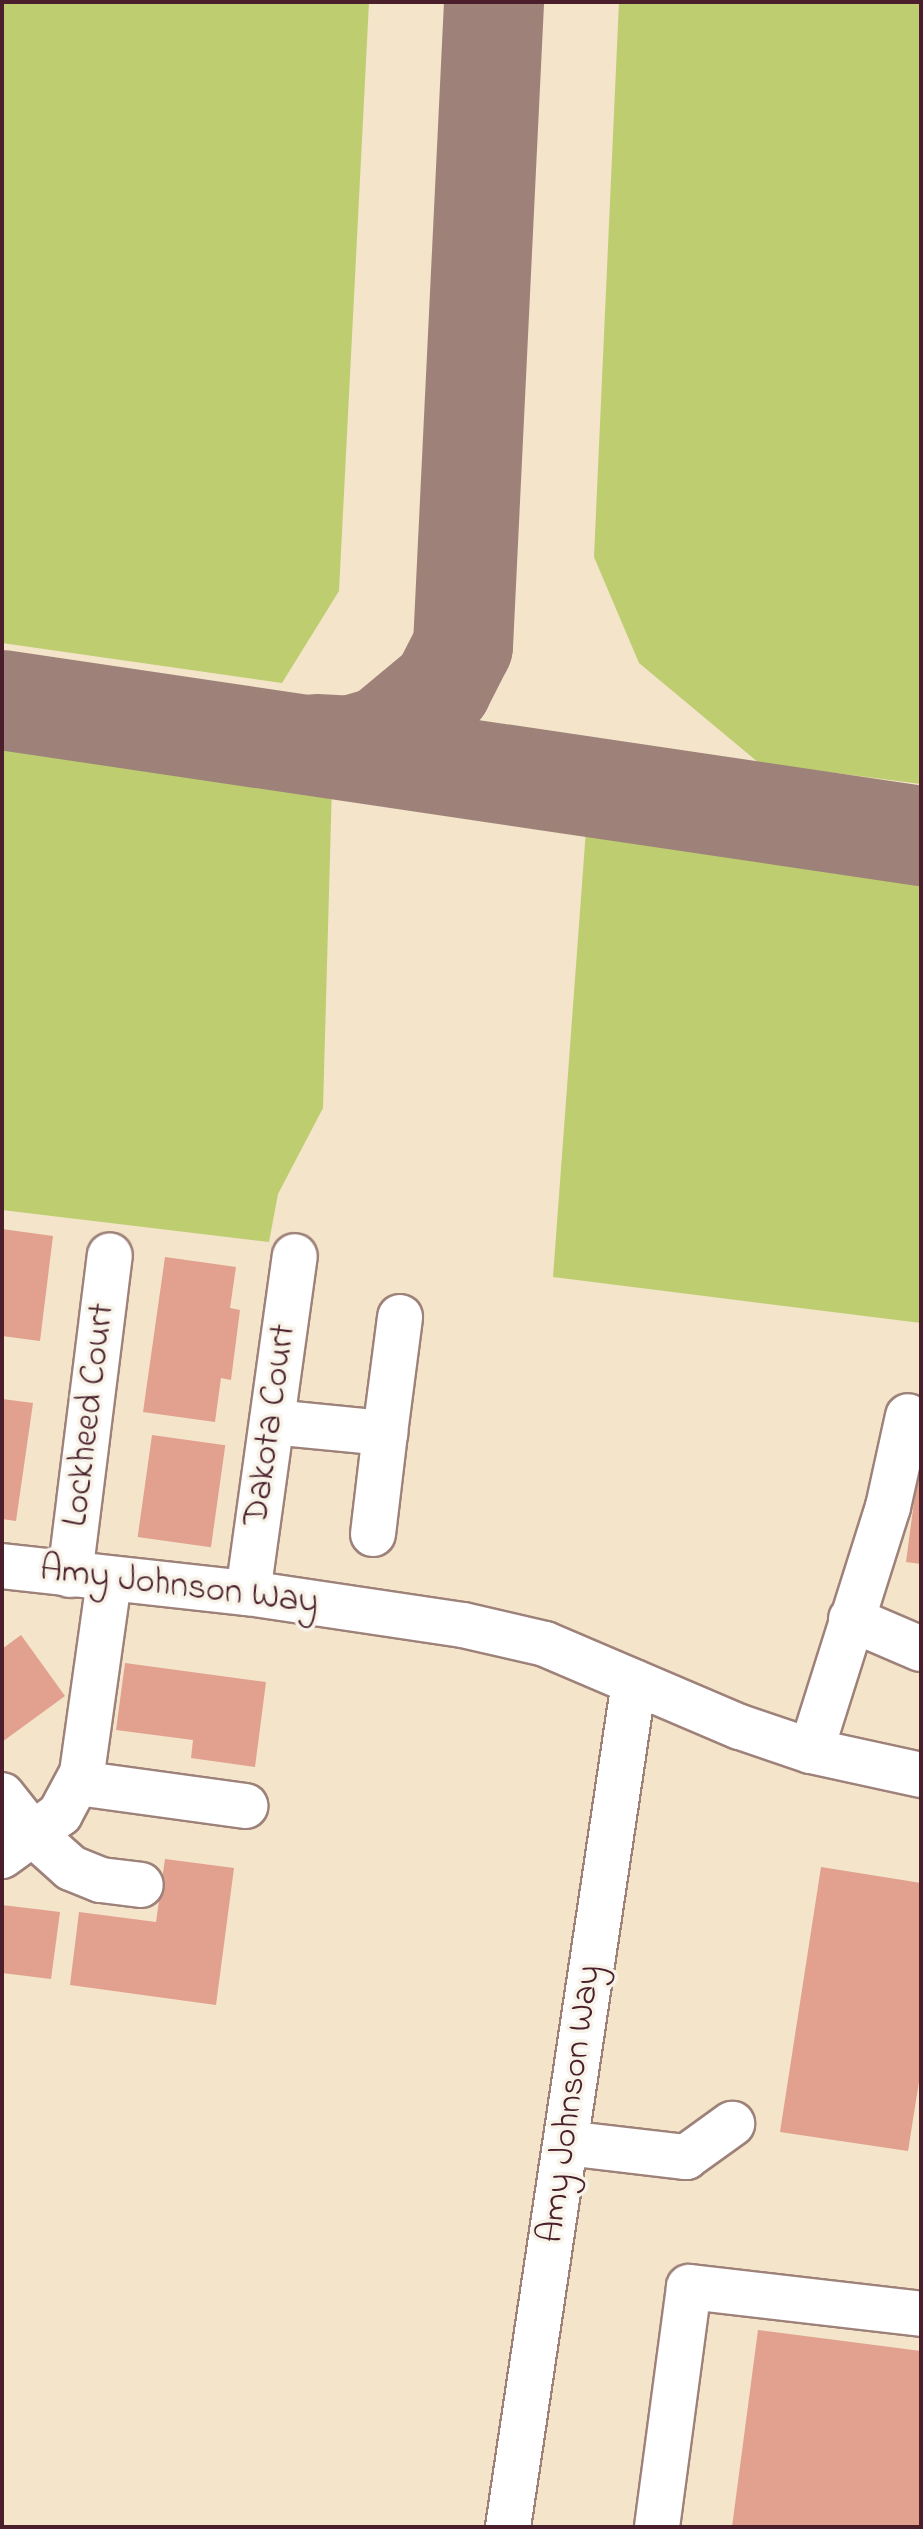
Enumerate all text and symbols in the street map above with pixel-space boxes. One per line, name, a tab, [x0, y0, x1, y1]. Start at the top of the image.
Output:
street label: Lockheed Court	[55, 1301, 125, 1529]
street label: Dakota Court	[235, 1321, 307, 1529]
street label: Amy Johnson Way	[37, 1548, 321, 1626]
street label: Amy Johnson Way	[530, 1962, 612, 2246]

